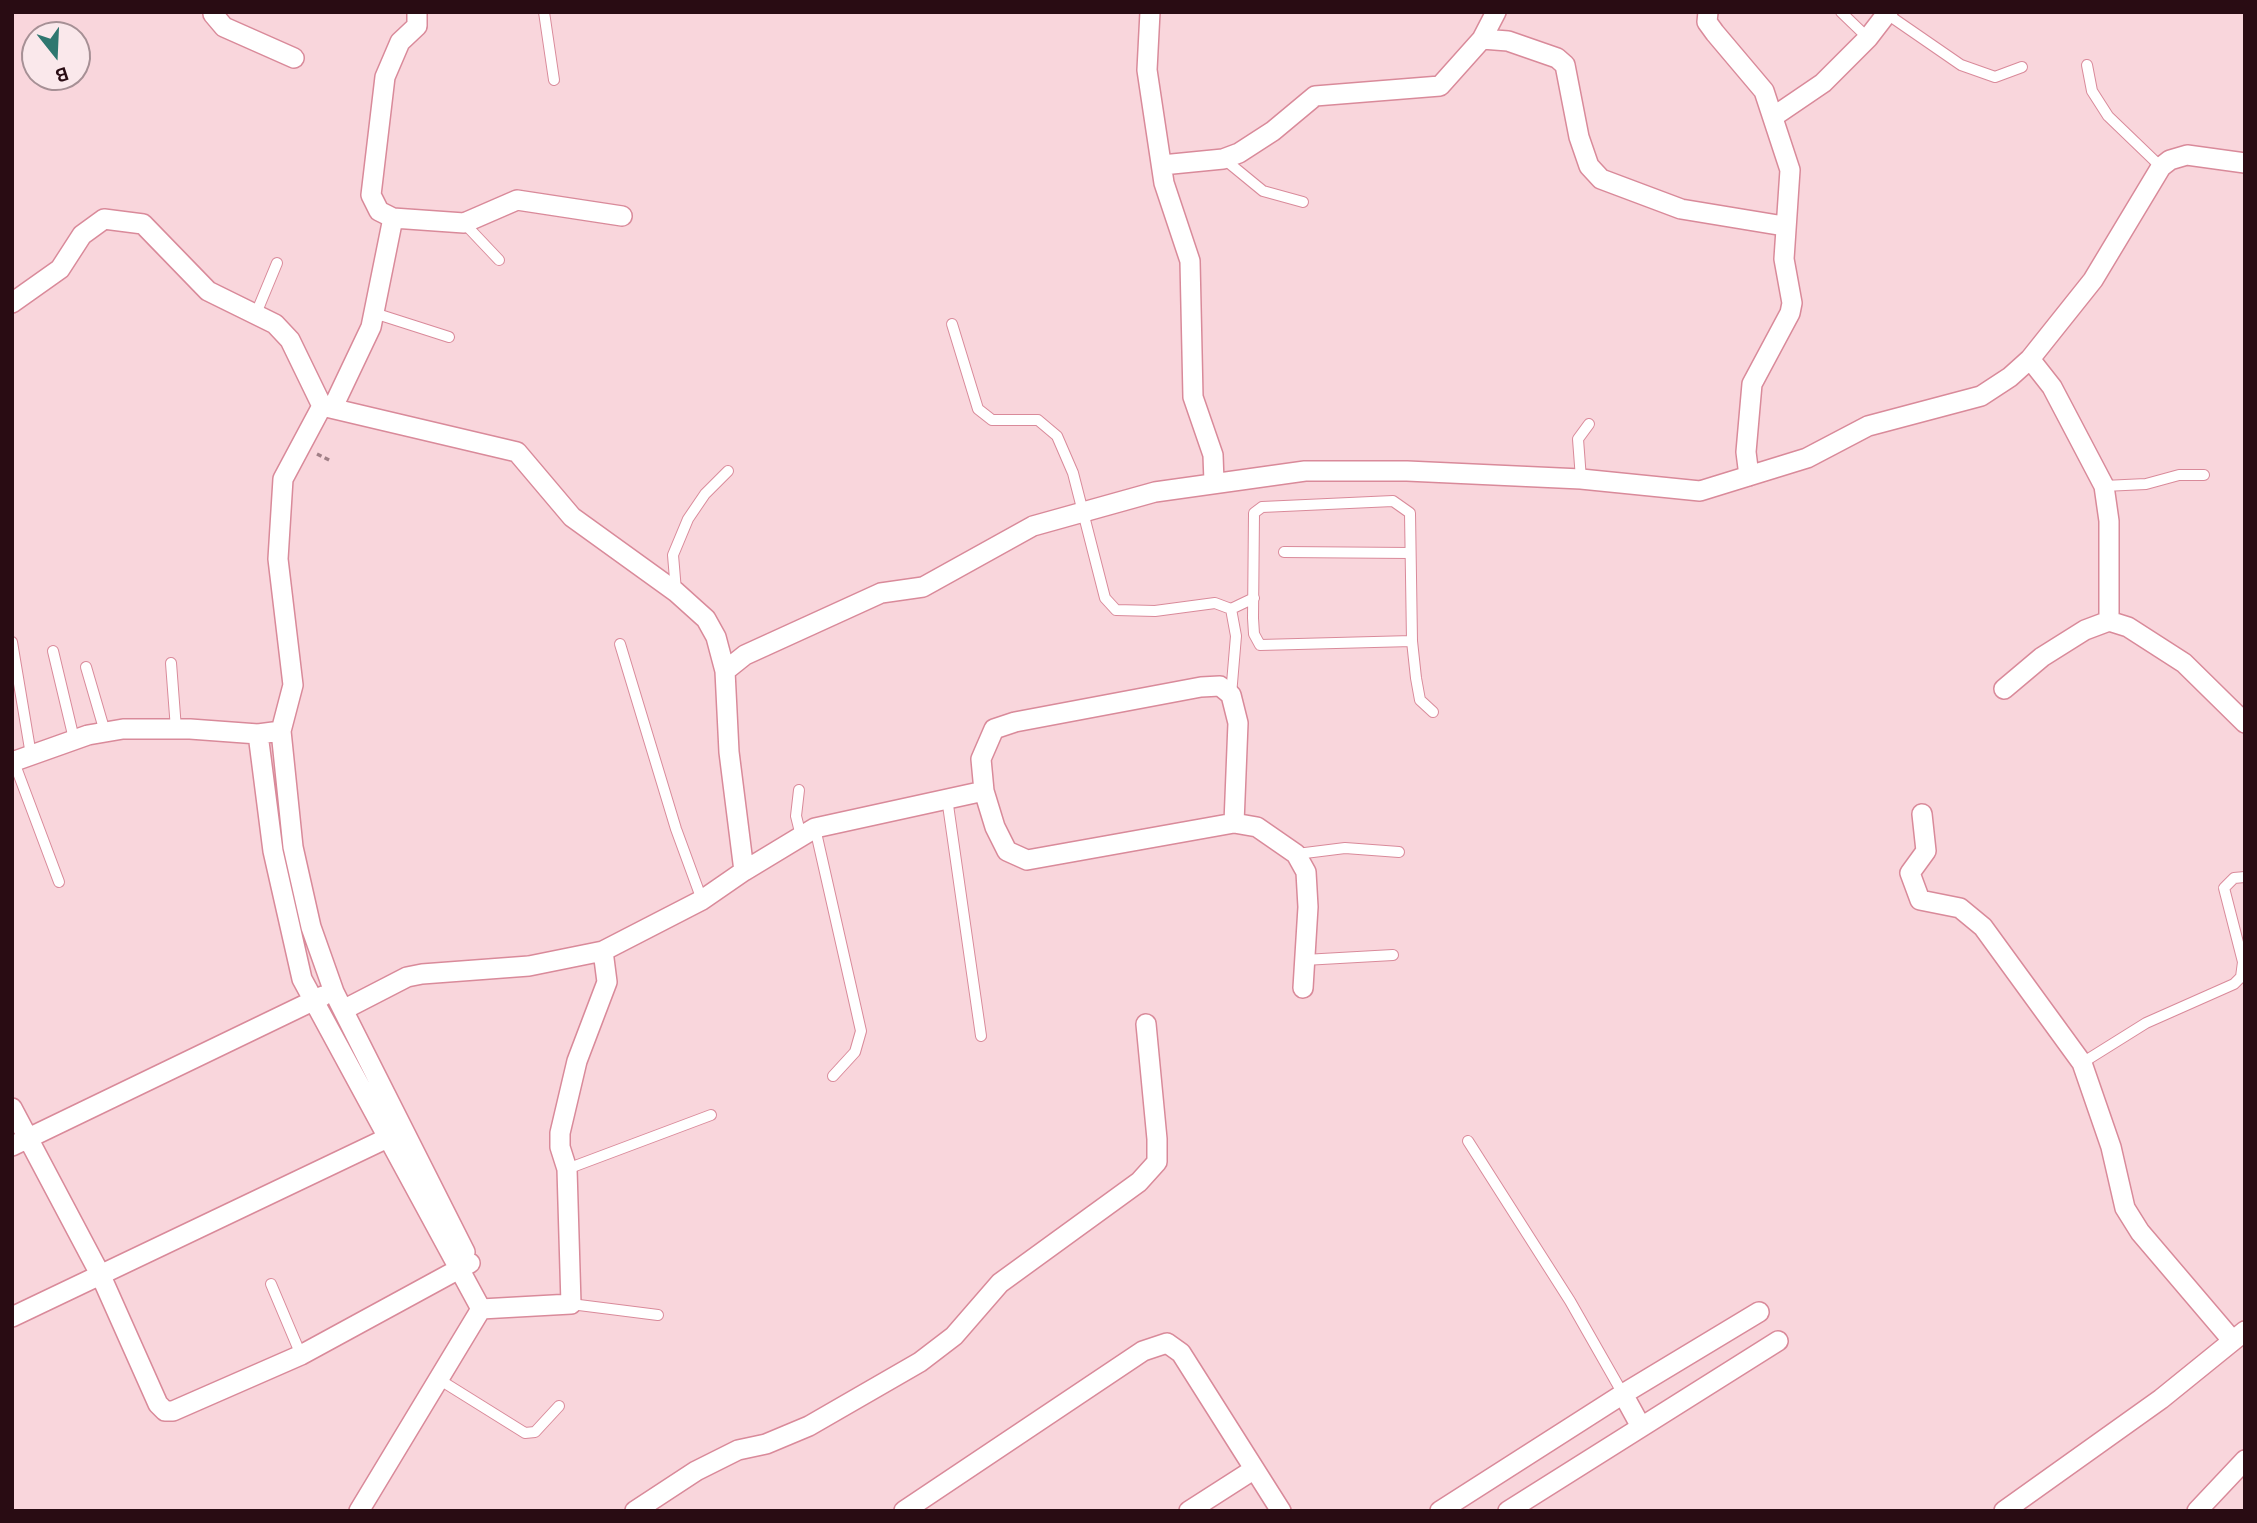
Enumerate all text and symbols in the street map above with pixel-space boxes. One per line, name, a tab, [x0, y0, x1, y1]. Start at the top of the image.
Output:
north arrow	[21, 21, 91, 91]
text: B	[52, 61, 72, 88]

